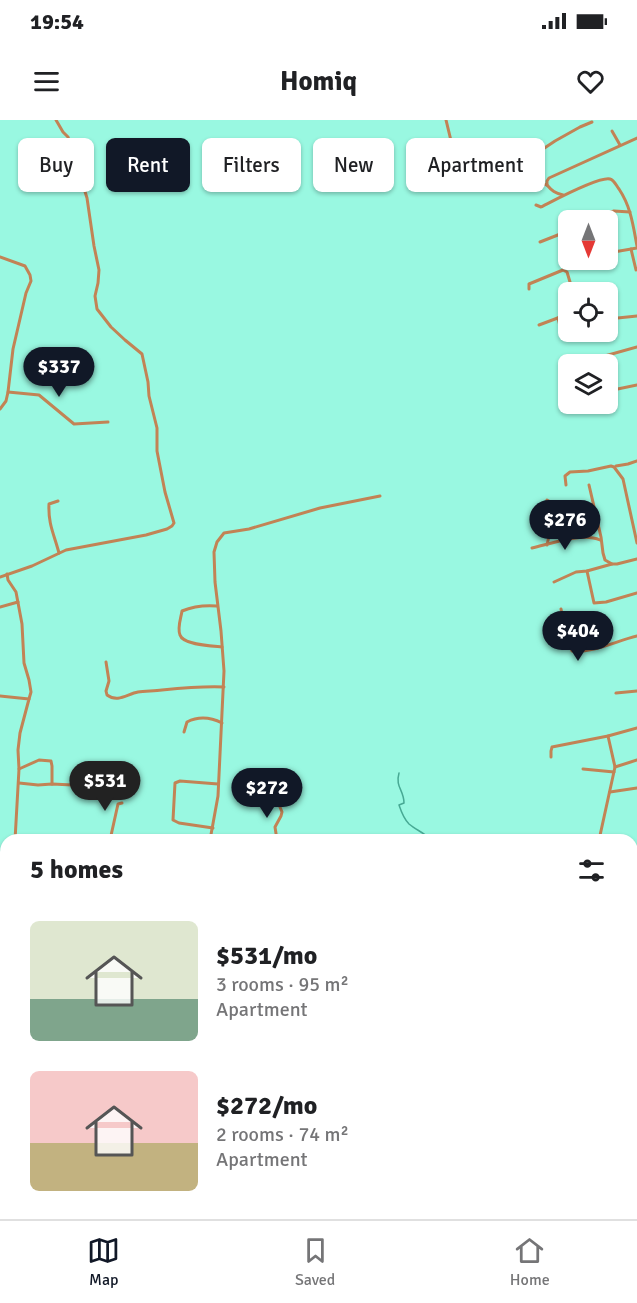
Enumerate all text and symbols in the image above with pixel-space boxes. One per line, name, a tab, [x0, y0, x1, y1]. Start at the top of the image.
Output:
text: 19:54	[30, 8, 84, 35]
icon: menu	[30, 65, 63, 98]
text: Homiq	[280, 65, 357, 98]
icon: heart	[574, 65, 607, 98]
chip: Buy	[18, 138, 94, 192]
chip: Rent	[106, 138, 190, 192]
chip: Filters	[202, 138, 301, 192]
chip: New	[313, 138, 394, 192]
chip: Apartment	[406, 138, 545, 192]
north arrow	[558, 210, 618, 270]
map controls	[558, 210, 618, 414]
button: locate	[558, 282, 618, 342]
pin: $337	[23, 347, 95, 398]
text: $337	[37, 354, 81, 379]
button: layers	[558, 354, 618, 414]
pin: $276	[529, 500, 601, 551]
text: $276	[543, 507, 587, 532]
pin: $404	[542, 611, 614, 662]
text: $404	[556, 618, 600, 643]
pin: $531	[69, 761, 141, 812]
text: $531	[83, 768, 127, 793]
pin: $272	[231, 768, 303, 819]
text: $272	[245, 775, 289, 800]
text: 5 homes	[30, 854, 123, 886]
icon: filters	[575, 854, 608, 887]
text: $531/mo	[216, 940, 317, 972]
icon: home	[78, 945, 150, 1017]
text: 3 rooms · 95 m²	[216, 972, 349, 997]
text: Apartment	[216, 997, 308, 1022]
text: $272/mo	[216, 1090, 317, 1122]
icon: home	[78, 1095, 150, 1167]
text: 2 rooms · 74 m²	[216, 1122, 349, 1147]
text: Apartment	[216, 1147, 308, 1172]
tab: Map	[87, 1234, 120, 1290]
tab: Saved	[295, 1234, 335, 1290]
tab: Home	[510, 1234, 550, 1290]

